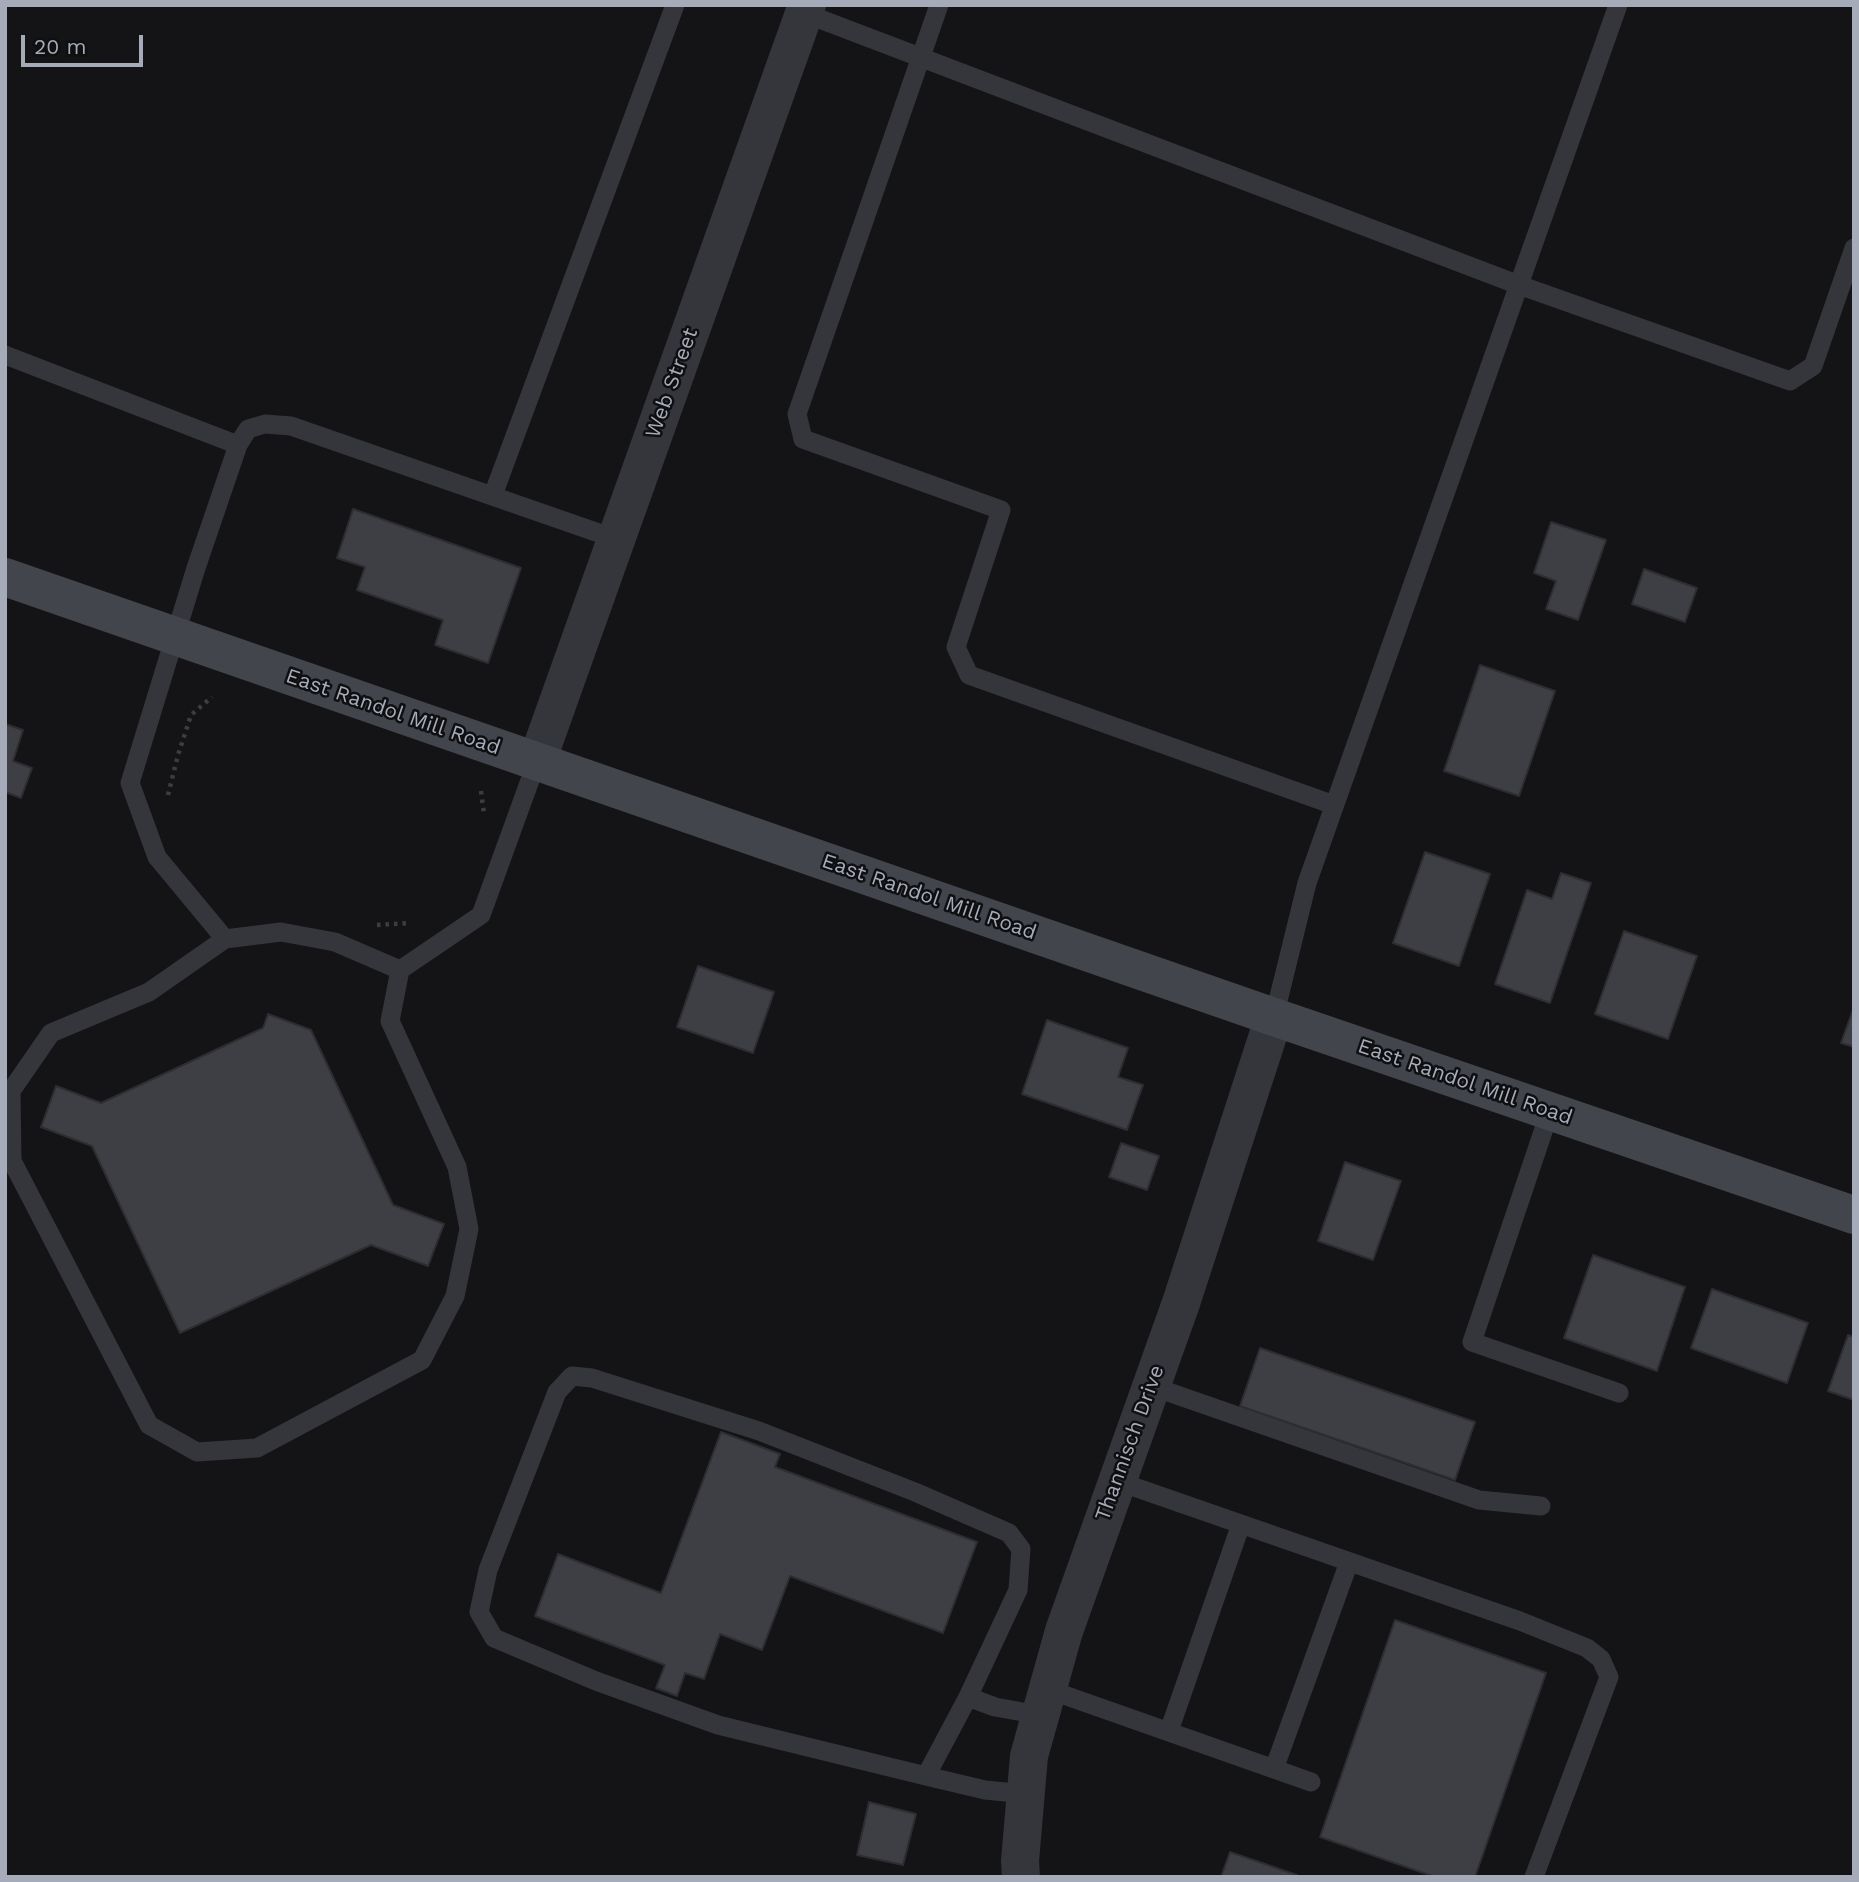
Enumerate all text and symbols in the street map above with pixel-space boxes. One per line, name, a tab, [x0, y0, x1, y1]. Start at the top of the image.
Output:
scale bar	[24, 21, 147, 65]
text: 20 m	[34, 34, 86, 59]
street label: Web Street	[640, 325, 704, 441]
street label: East Randol Mill Road	[282, 663, 504, 761]
street label: East Randol Mill Road	[818, 848, 1040, 946]
street label: East Randol Mill Road	[1354, 1033, 1576, 1131]
street label: Thannisch Drive	[1090, 1362, 1170, 1524]

